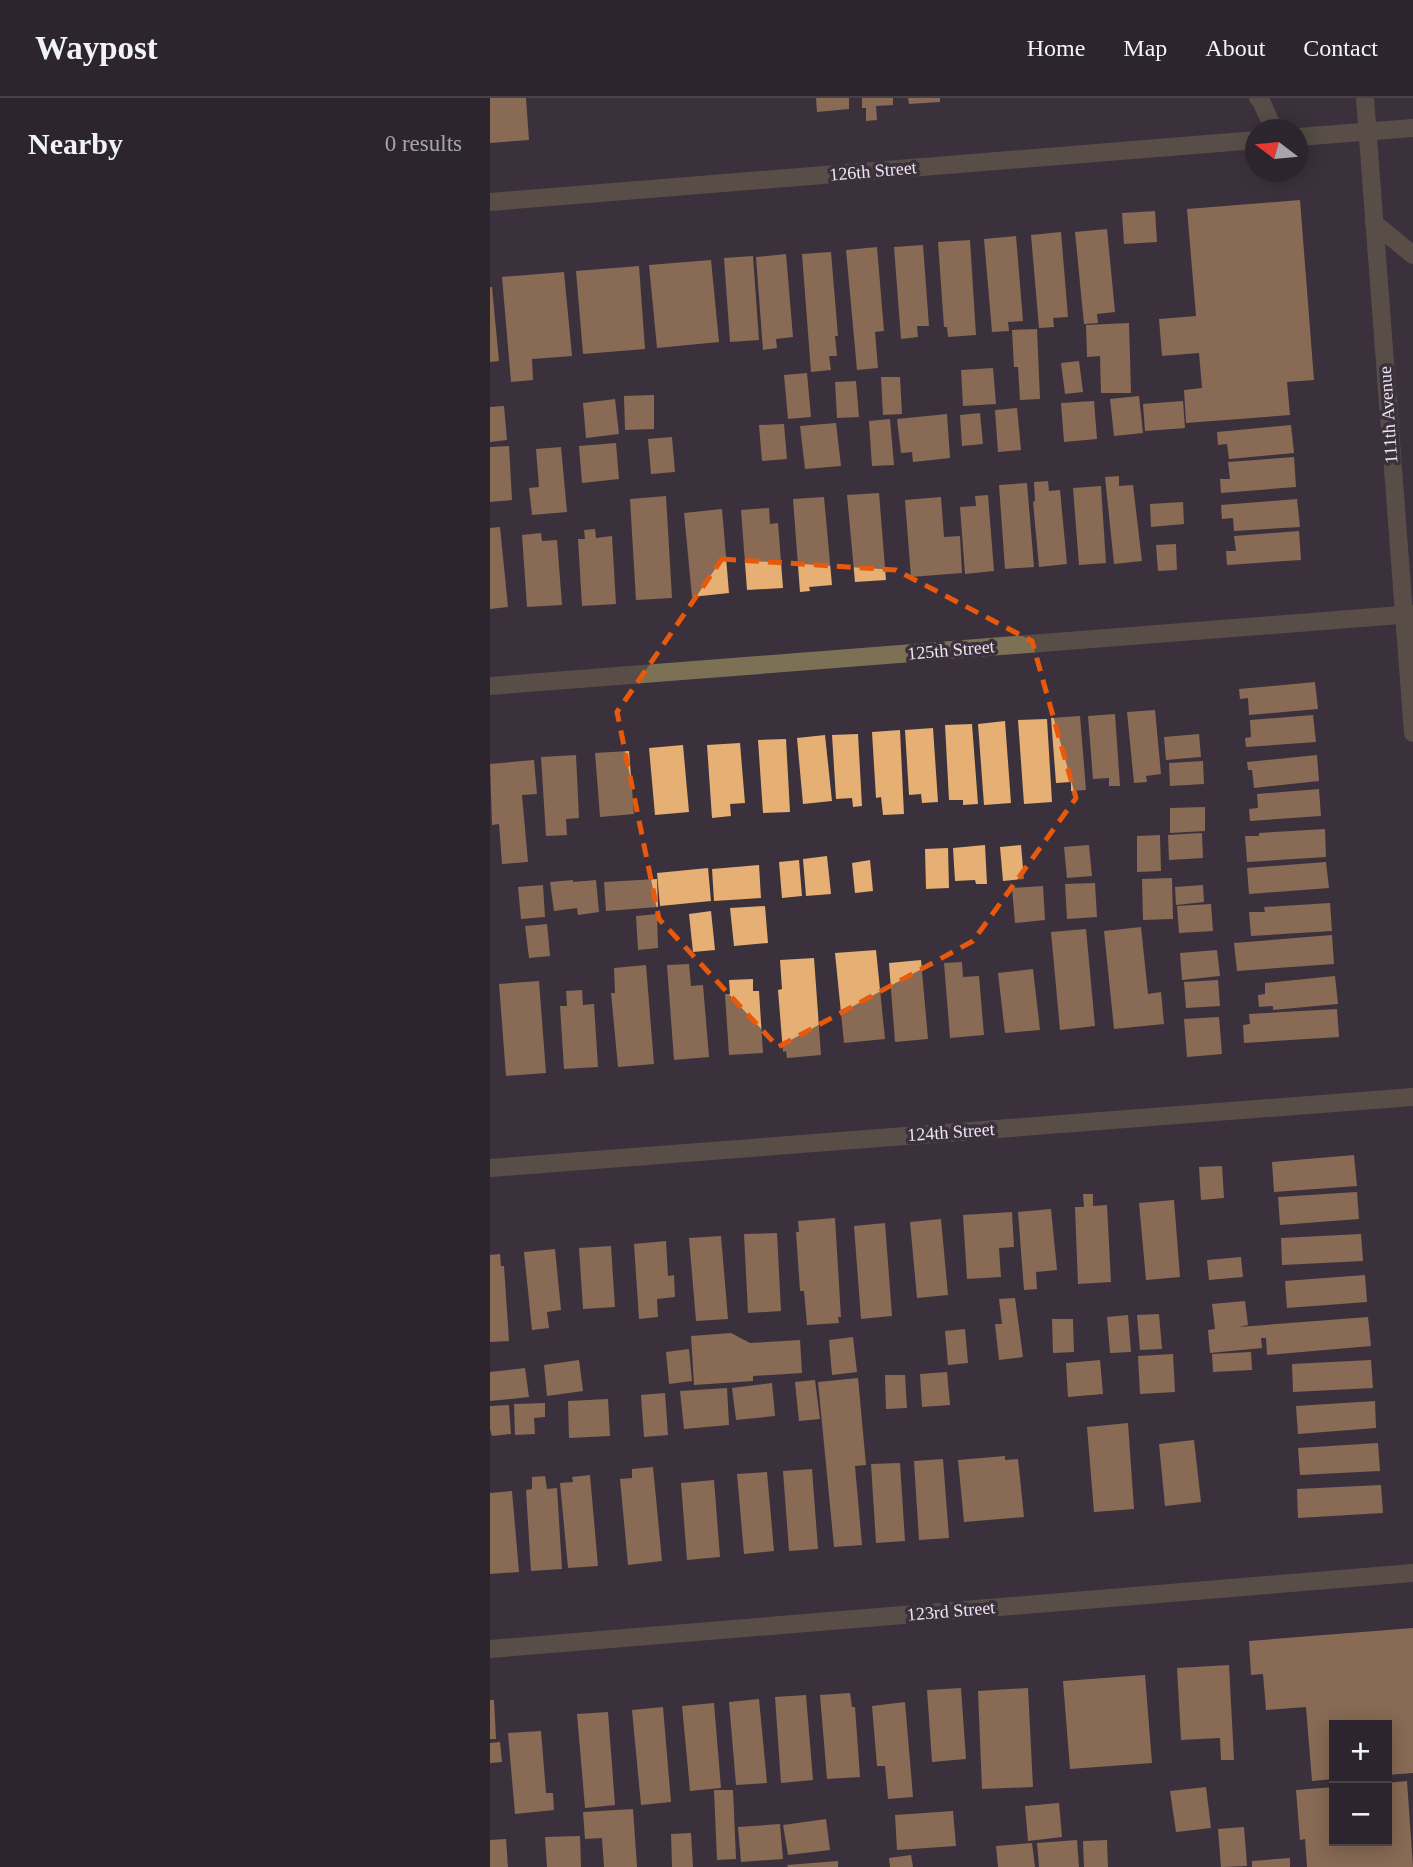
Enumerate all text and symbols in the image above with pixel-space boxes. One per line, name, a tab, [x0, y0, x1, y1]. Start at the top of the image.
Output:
text: Waypost	[35, 30, 158, 66]
text: Home	[1027, 35, 1085, 61]
text: Map	[1123, 35, 1167, 61]
text: About	[1205, 35, 1265, 61]
text: Contact	[1303, 35, 1378, 61]
north arrow	[1245, 119, 1308, 182]
text: Nearby	[28, 127, 123, 160]
text: 0 results	[385, 131, 462, 156]
street label: 126th Street	[829, 157, 917, 185]
street label: 111th Avenue	[1375, 366, 1401, 464]
street label: 125th Street	[907, 636, 995, 664]
street label: 124th Street	[907, 1119, 995, 1145]
street label: 123rd Street	[906, 1597, 996, 1625]
map controls	[1329, 1720, 1392, 1846]
button: +	[1329, 1720, 1392, 1783]
button: −	[1329, 1783, 1392, 1846]

